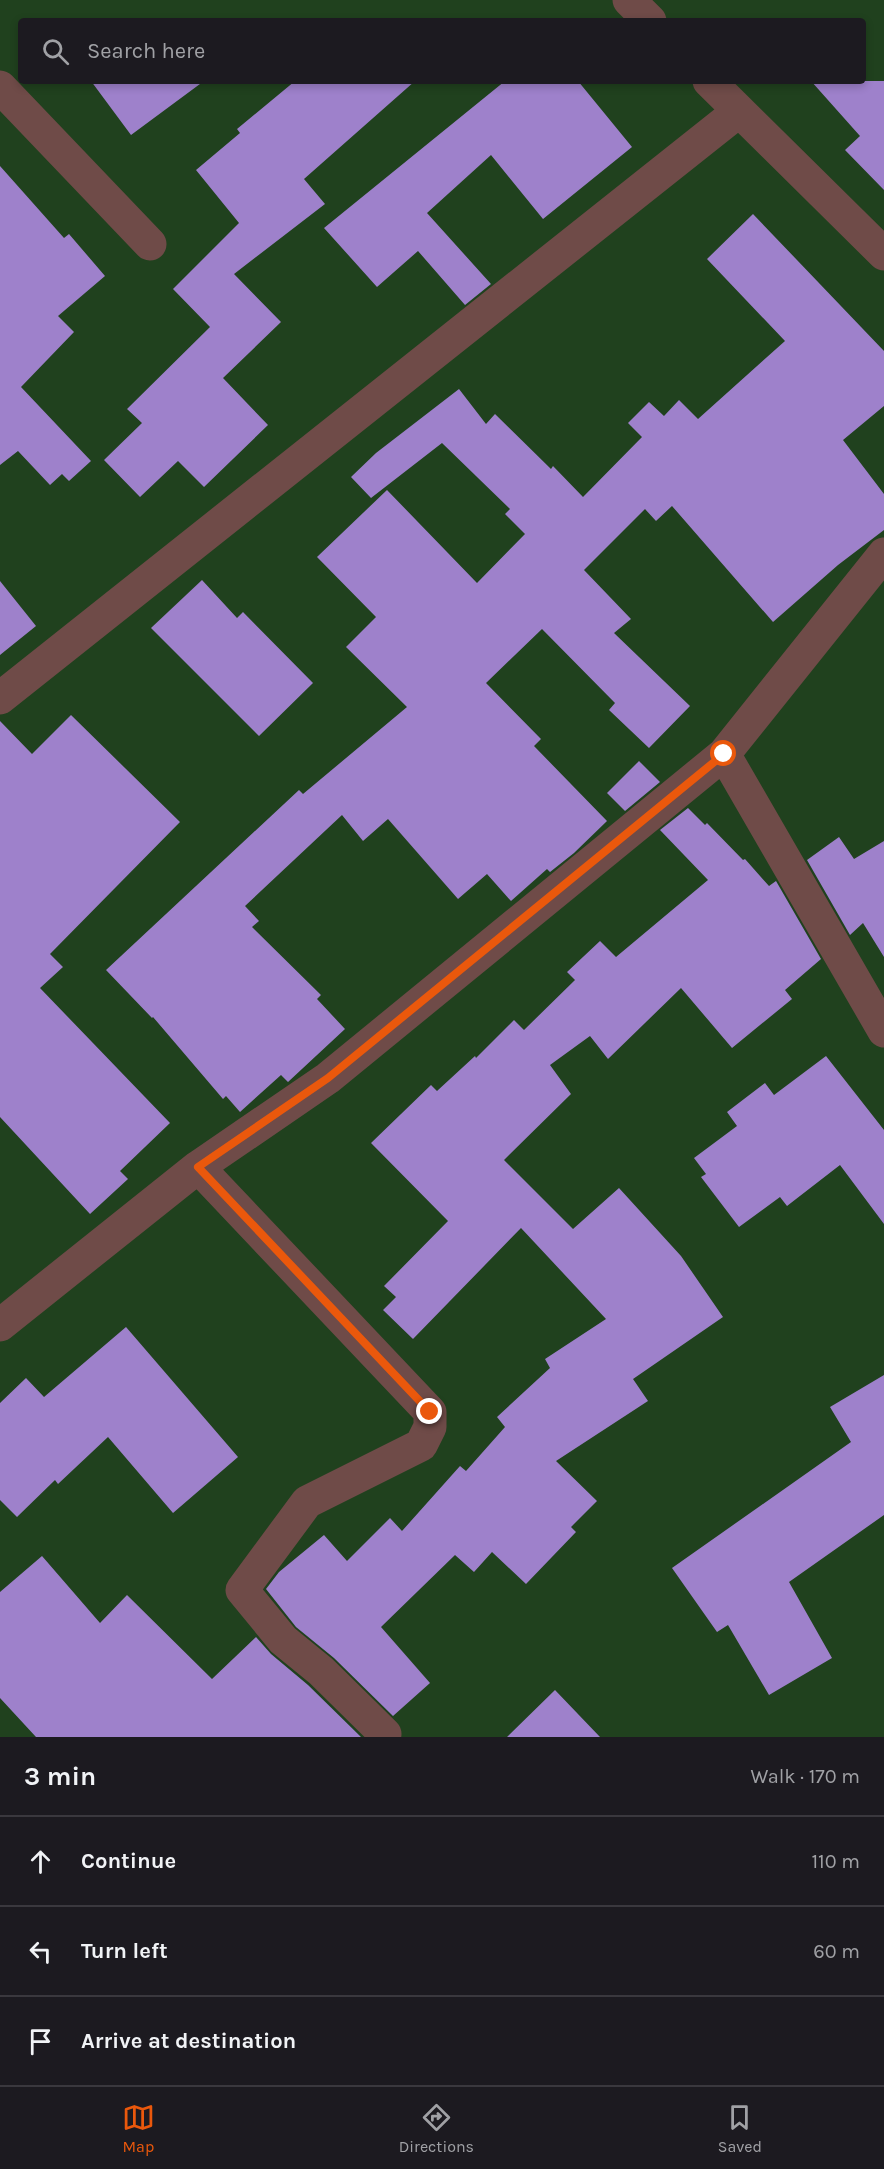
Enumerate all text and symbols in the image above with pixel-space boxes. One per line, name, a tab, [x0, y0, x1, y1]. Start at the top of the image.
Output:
search box	[18, 18, 866, 84]
icon: search	[39, 35, 72, 68]
text: Search here	[87, 38, 205, 64]
route start	[710, 740, 736, 766]
route end	[416, 1398, 442, 1424]
text: 3 min	[24, 1761, 96, 1792]
text: Walk · 170 m	[750, 1765, 860, 1788]
icon: ahead	[24, 1845, 57, 1878]
text: Continue	[81, 1848, 176, 1874]
text: 110 m	[811, 1850, 860, 1873]
icon: left	[24, 1935, 57, 1968]
text: Turn left	[81, 1938, 168, 1964]
text: 60 m	[813, 1940, 860, 1963]
icon: arrive	[24, 2025, 57, 2058]
text: Arrive at destination	[81, 2028, 296, 2054]
tab: Map	[122, 2101, 155, 2156]
tab: Directions	[399, 2101, 474, 2156]
tab: Saved	[718, 2101, 762, 2156]

